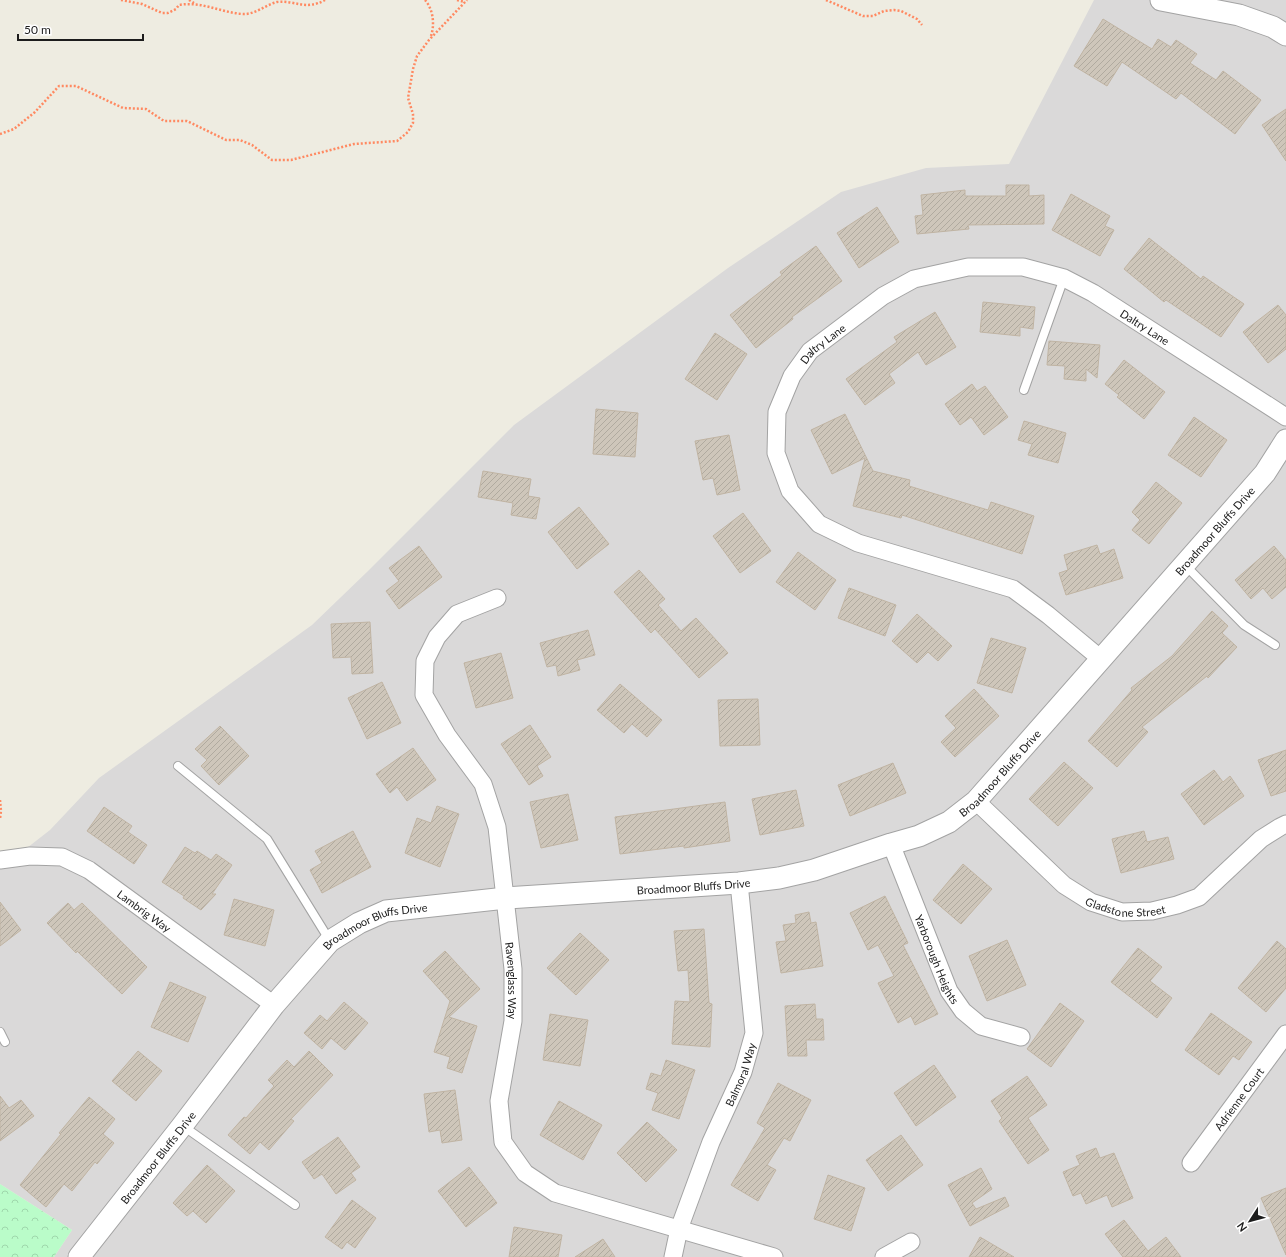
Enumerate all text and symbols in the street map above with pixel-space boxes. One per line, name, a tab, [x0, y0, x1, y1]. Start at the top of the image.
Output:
scale bar	[18, 16, 143, 42]
text: 50 m	[24, 22, 51, 37]
street label: Daltry Lane	[1118, 306, 1172, 347]
street label: Daltry Lane	[797, 320, 848, 366]
street label: Broadmoor Bluffs Drive	[1172, 483, 1257, 577]
street label: Broadmoor Bluffs Drive	[956, 726, 1043, 819]
street label: Broadmoor Bluffs Drive	[636, 875, 751, 896]
street label: Lambrig Way	[115, 887, 174, 935]
street label: Gladstone Street	[1083, 894, 1167, 919]
street label: Broadmoor Bluffs Drive	[319, 900, 428, 952]
street label: Yarborough Heights	[913, 912, 962, 1006]
street label: Ravenglass Way	[503, 941, 520, 1020]
street label: Balmoral Way	[722, 1041, 758, 1108]
street label: Adrienne Court	[1211, 1065, 1266, 1132]
street label: Broadmoor Bluffs Drive	[117, 1108, 198, 1206]
north arrow	[1230, 1201, 1270, 1241]
text: N	[1234, 1220, 1249, 1234]

